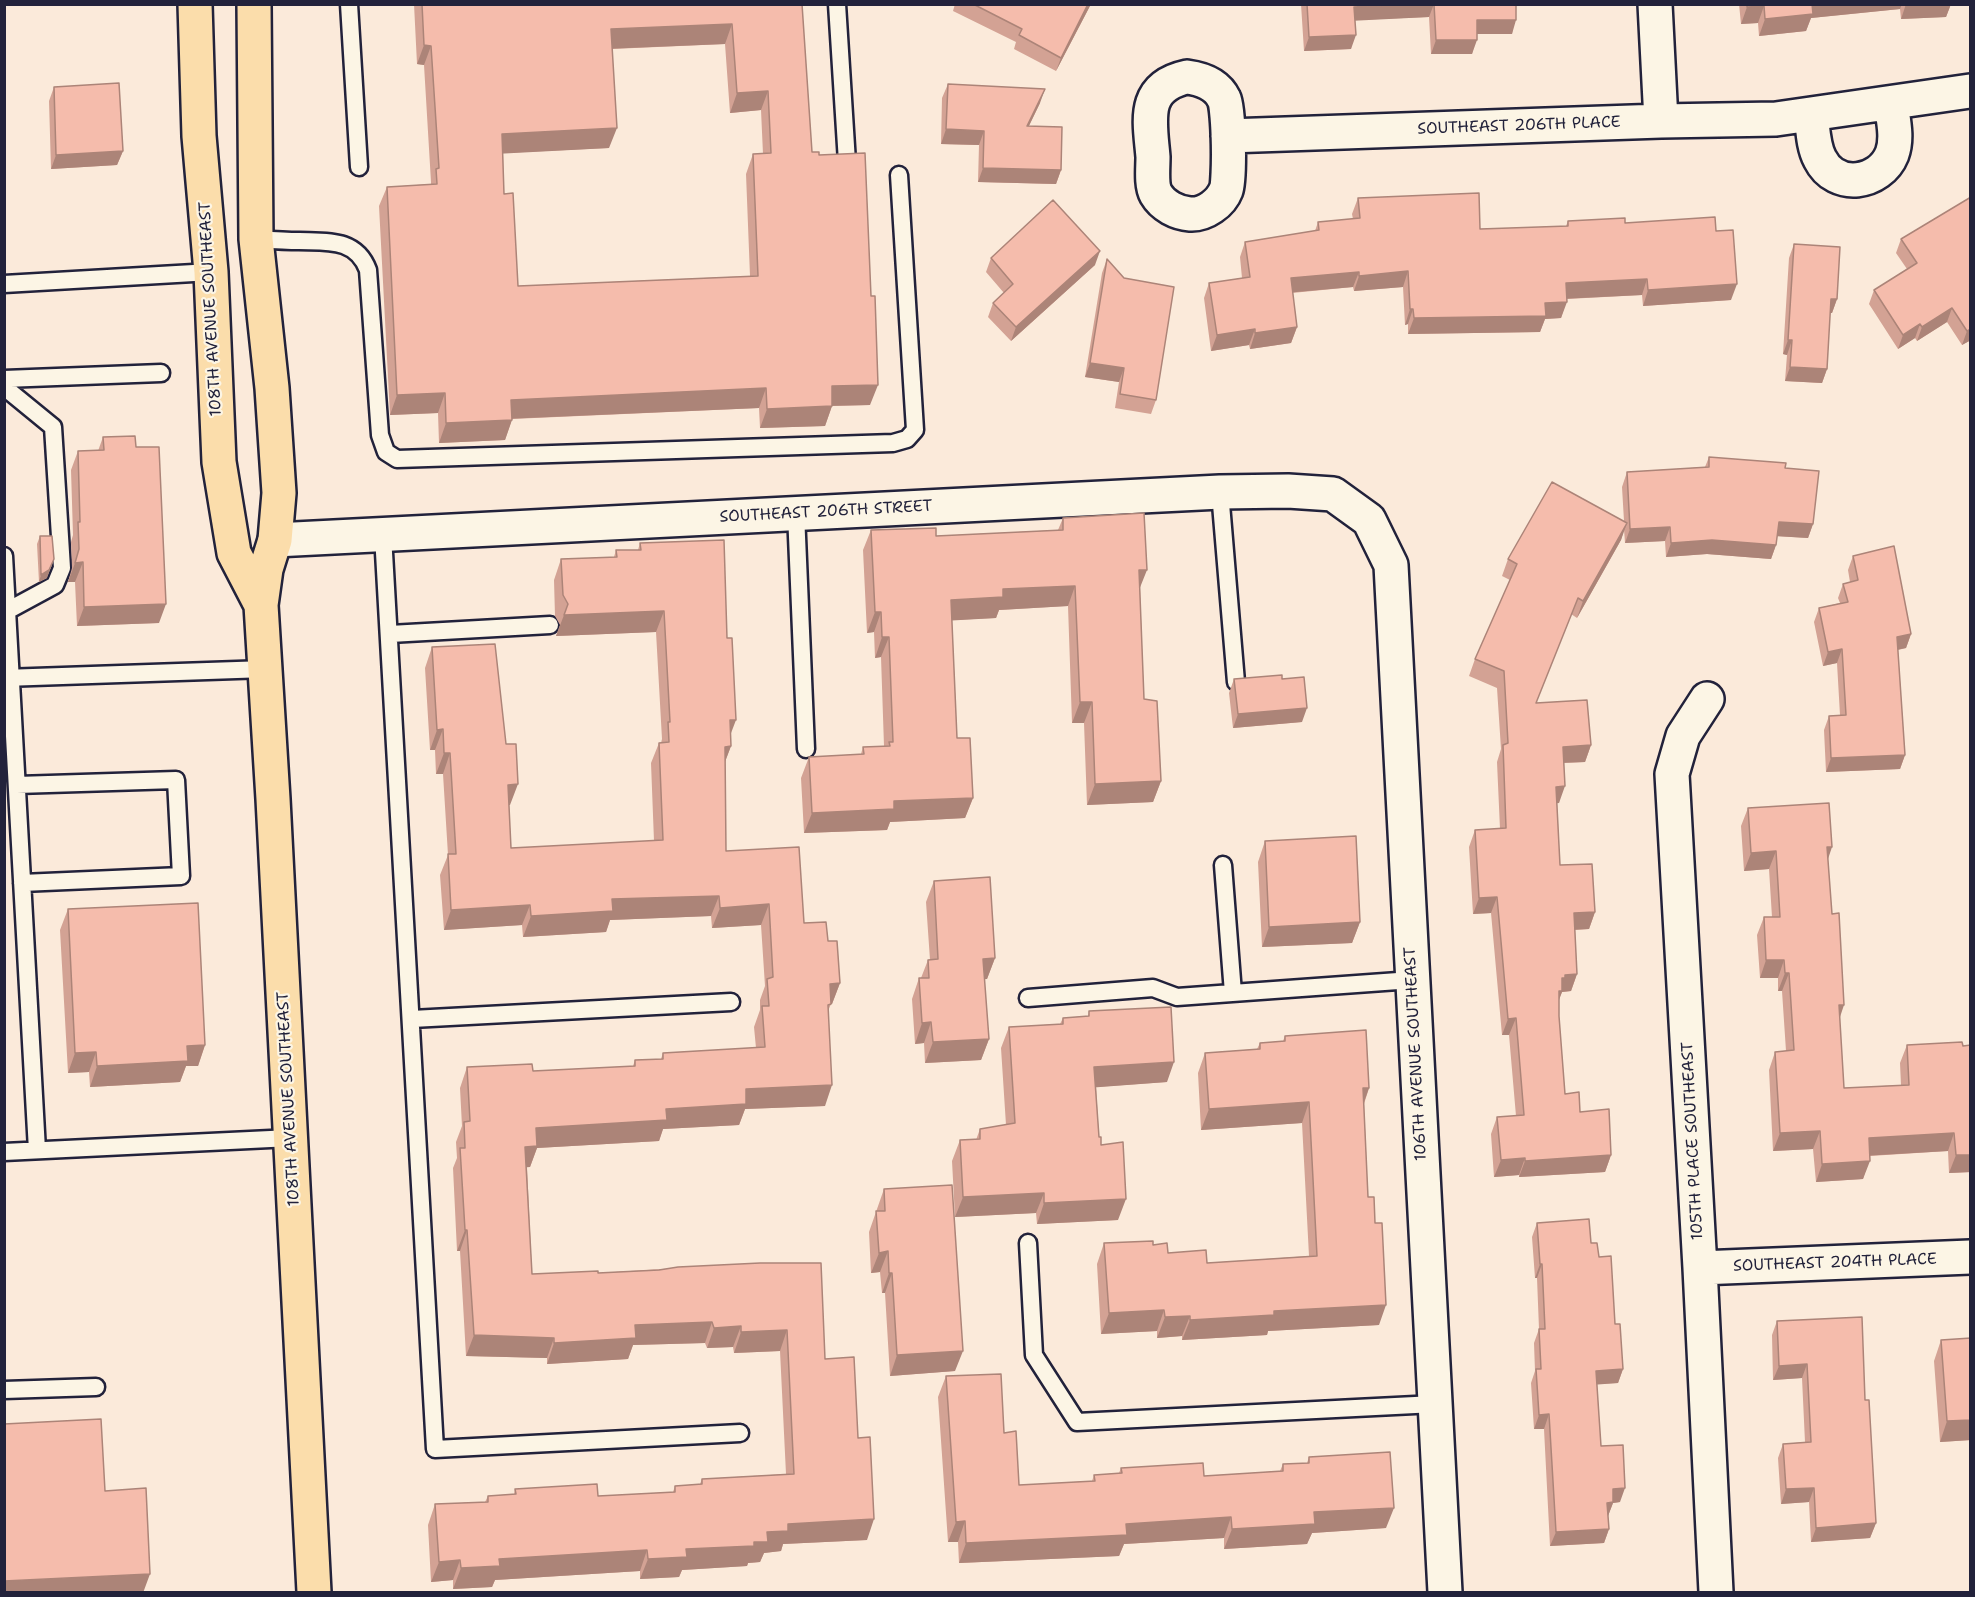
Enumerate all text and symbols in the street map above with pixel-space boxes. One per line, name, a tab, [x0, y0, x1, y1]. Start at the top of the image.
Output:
street label: SOUTHEAST 206TH PLACE	[1417, 113, 1621, 139]
street label: 108TH AVENUE SOUTHEAST	[196, 201, 226, 417]
street label: SOUTHEAST 206TH STREET	[719, 497, 933, 527]
street label: 106TH AVENUE SOUTHEAST	[1401, 946, 1431, 1162]
street label: 108TH AVENUE SOUTHEAST	[274, 991, 304, 1207]
street label: 105TH PLACE SOUTHEAST	[1678, 1041, 1708, 1241]
street label: SOUTHEAST 204TH PLACE	[1733, 1250, 1937, 1276]

